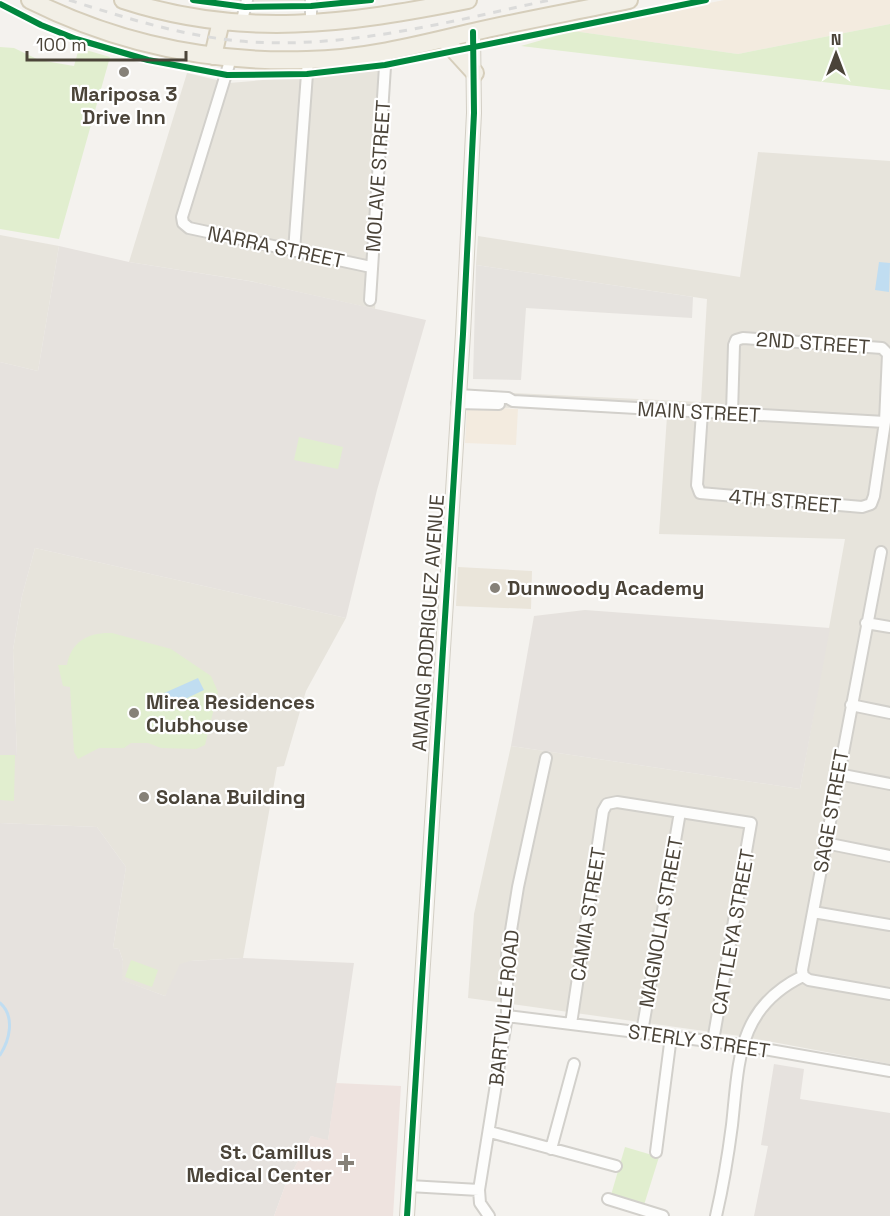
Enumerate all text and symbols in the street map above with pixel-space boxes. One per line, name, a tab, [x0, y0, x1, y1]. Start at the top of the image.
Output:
scale bar	[27, 24, 186, 62]
north arrow	[806, 24, 866, 84]
text: N	[831, 29, 841, 50]
text: 100 m	[36, 33, 87, 56]
marker: Mariposa 3 Drive Inn	[117, 65, 131, 79]
place label: Mariposa 3 Drive Inn	[71, 81, 177, 130]
street label: MOLAVE STREET	[360, 99, 396, 253]
street label: NARRA STREET	[205, 220, 347, 274]
street label: 2ND STREET	[755, 326, 871, 360]
street label: MAIN STREET	[637, 396, 762, 428]
street label: 4TH STREET	[728, 483, 843, 519]
street label: AMANG RODRIGUEZ AVENUE	[406, 494, 450, 752]
place label: Dunwoody Academy	[507, 575, 704, 601]
marker: Dunwoody Academy	[488, 581, 502, 595]
place label: Mirea Residences Clubhouse	[146, 689, 315, 738]
marker: Mirea Residences Clubhouse	[127, 706, 141, 720]
street label: SAGE STREET	[807, 747, 855, 875]
place label: Solana Building	[156, 784, 306, 810]
marker: Solana Building	[137, 790, 151, 804]
street label: MAGNOLIA STREET	[633, 834, 689, 1010]
street label: CAMIA STREET	[565, 845, 611, 983]
street label: CATTLEYA STREET	[706, 847, 760, 1017]
street label: BARTVILLE ROAD	[483, 929, 525, 1087]
street label: STERLY STREET	[626, 1018, 772, 1064]
place label: St. Camillus Medical Center	[186, 1139, 332, 1188]
marker: St. Camillus Medical Center	[337, 1154, 355, 1172]

